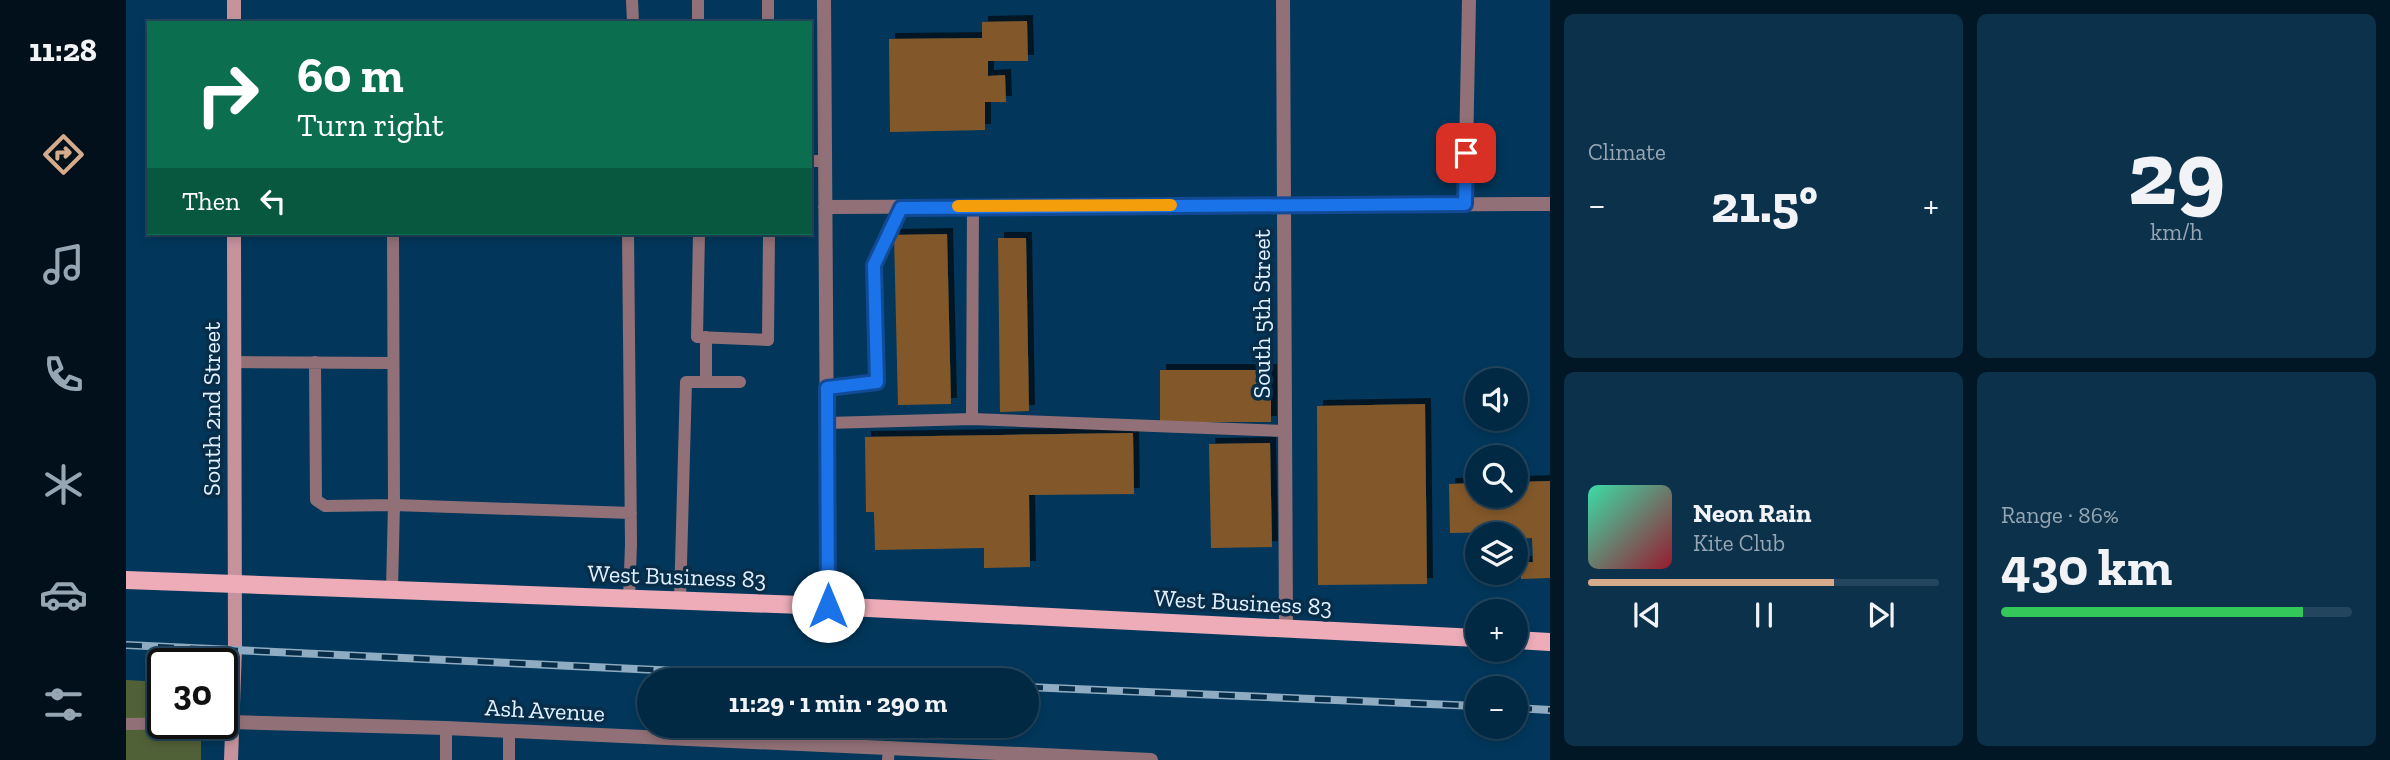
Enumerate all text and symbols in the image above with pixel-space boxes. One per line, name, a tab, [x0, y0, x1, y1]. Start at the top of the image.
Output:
text: 11:28	[29, 31, 97, 69]
text: 60 m	[297, 46, 404, 105]
icon: right	[182, 49, 273, 140]
text: Turn right	[297, 106, 444, 144]
text: 29	[2128, 118, 2225, 227]
pin	[1436, 123, 1496, 183]
icon: directions	[39, 130, 88, 179]
icon: arrive	[1447, 134, 1485, 172]
text: Climate	[1588, 138, 1666, 166]
text: 21.5°	[1711, 173, 1818, 235]
icon: left	[254, 182, 292, 220]
text: −	[1588, 182, 1606, 228]
text: +	[1923, 182, 1939, 228]
text: Then	[182, 185, 240, 217]
text: km/h	[2150, 218, 2203, 246]
street label: South 5th Street	[1247, 229, 1276, 399]
icon: music	[39, 240, 88, 289]
street label: South 2nd Street	[197, 322, 226, 496]
icon: phone	[39, 350, 88, 399]
map controls	[1465, 368, 1528, 739]
button: sound	[1465, 368, 1528, 431]
button: search	[1465, 445, 1528, 508]
icon: climate	[39, 460, 88, 509]
text: Neon Rain	[1693, 497, 1811, 529]
text: Range · 86%	[2001, 501, 2119, 529]
button: layers	[1465, 522, 1528, 585]
text: Kite Club	[1693, 529, 1785, 557]
text: 430 km	[2001, 536, 2172, 598]
street label: West Business 83	[587, 558, 767, 594]
position arrow	[791, 569, 865, 643]
icon: car	[39, 570, 88, 619]
street label: West Business 83	[1153, 583, 1333, 621]
icon: previous	[1628, 596, 1666, 634]
icon: pause	[1745, 596, 1783, 634]
icon: next	[1862, 596, 1900, 634]
button: +	[1465, 599, 1528, 662]
speed limit sign: 30	[147, 648, 238, 739]
button: −	[1465, 676, 1528, 739]
icon: filters	[39, 680, 88, 729]
text: 11:29 · 1 min · 290 m	[729, 687, 947, 719]
street label: Ash Avenue	[484, 692, 606, 728]

